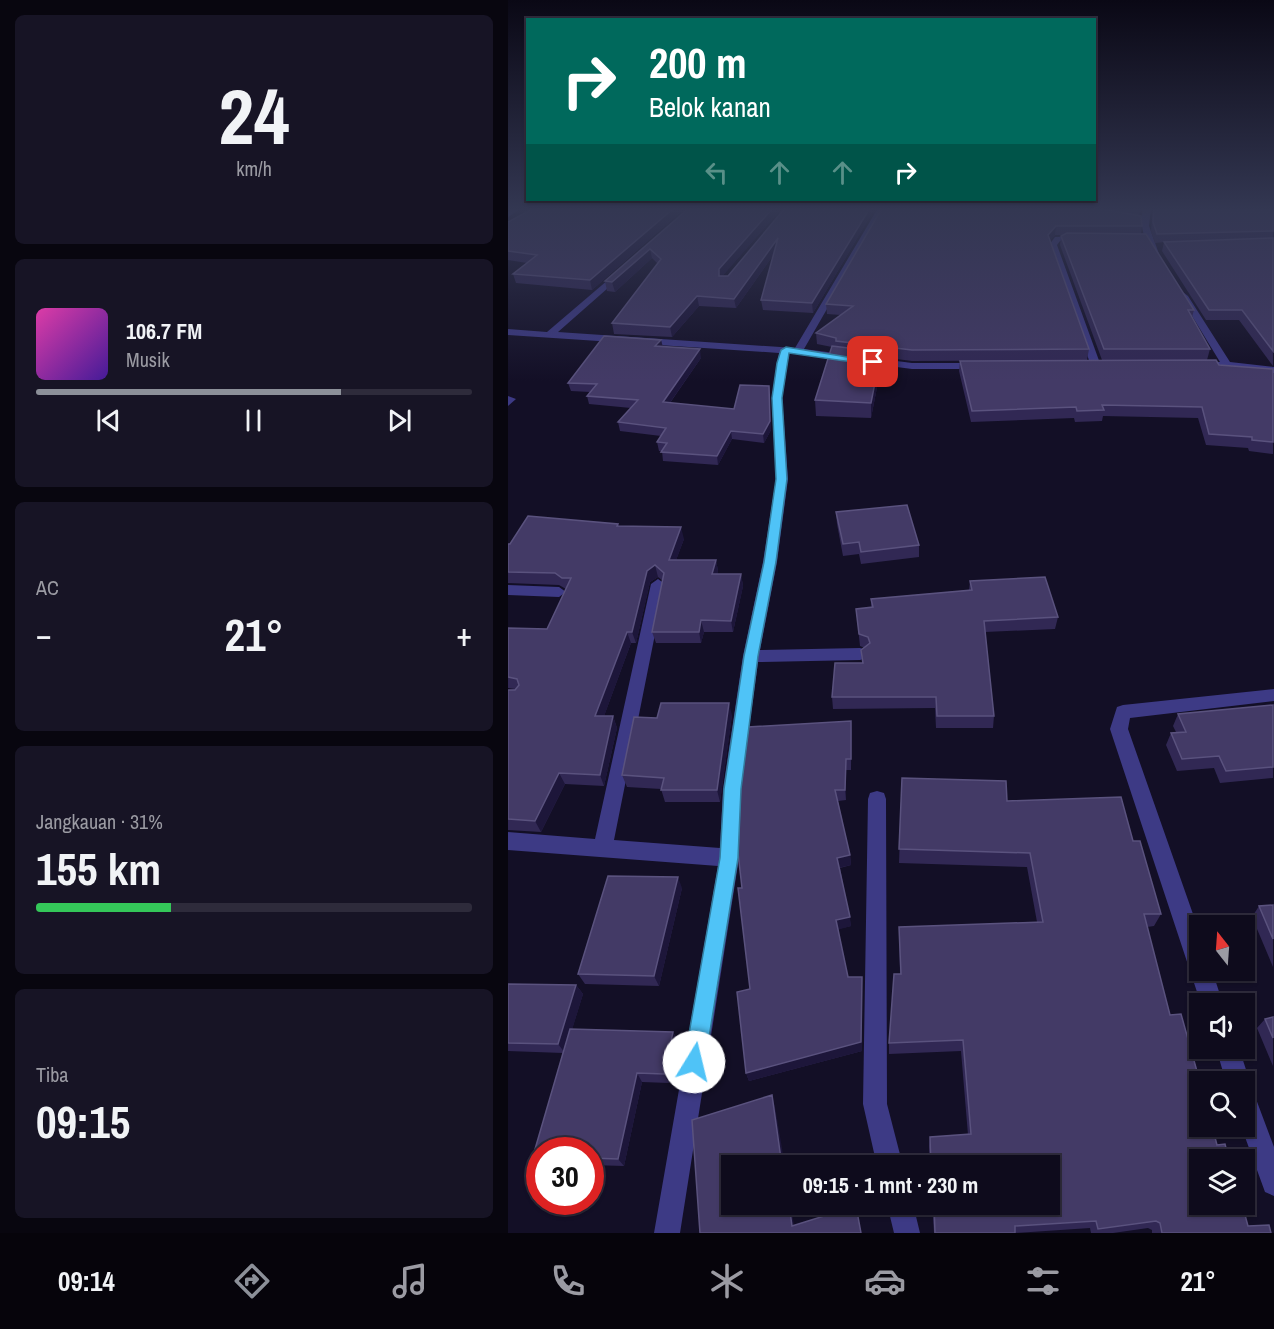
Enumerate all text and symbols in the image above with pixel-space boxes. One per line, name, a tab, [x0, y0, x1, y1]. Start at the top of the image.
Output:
text: 200 m	[649, 35, 747, 91]
icon: right	[550, 42, 628, 120]
text: 24	[218, 63, 290, 168]
text: Belok kanan	[649, 89, 771, 125]
text: km/h	[236, 155, 272, 182]
icon: left	[700, 156, 733, 189]
icon: ahead	[763, 156, 796, 189]
icon: ahead	[826, 156, 859, 189]
icon: right	[889, 156, 922, 189]
text: 106.7 FM	[126, 316, 202, 346]
pin	[847, 336, 898, 387]
icon: arrive	[856, 345, 889, 378]
text: Musik	[126, 346, 170, 373]
icon: previous	[92, 404, 125, 437]
icon: pause	[237, 404, 270, 437]
icon: next	[383, 404, 416, 437]
text: AC	[36, 574, 59, 601]
text: 21°	[224, 604, 284, 665]
text: −	[36, 612, 52, 656]
text: +	[456, 612, 472, 656]
text: Jangkauan · 31%	[36, 808, 163, 835]
text: 155 km	[36, 838, 161, 899]
north arrow	[1189, 915, 1255, 981]
map controls	[1189, 915, 1255, 1215]
button: sound	[1189, 993, 1255, 1059]
position arrow	[662, 1030, 726, 1094]
text: Tiba	[36, 1061, 68, 1088]
button: search	[1189, 1071, 1255, 1137]
text: 09:15	[36, 1091, 130, 1152]
speed limit sign: 30	[526, 1137, 604, 1215]
button: layers	[1189, 1149, 1255, 1215]
text: 09:15 · 1 mnt · 230 m	[803, 1170, 978, 1200]
icon: directions	[231, 1260, 273, 1302]
icon: music	[389, 1260, 431, 1302]
icon: phone	[547, 1260, 589, 1302]
icon: climate	[706, 1260, 748, 1302]
icon: car	[864, 1260, 906, 1302]
icon: filters	[1022, 1260, 1064, 1302]
text: 09:14	[58, 1263, 115, 1299]
text: 21°	[1180, 1263, 1216, 1299]

